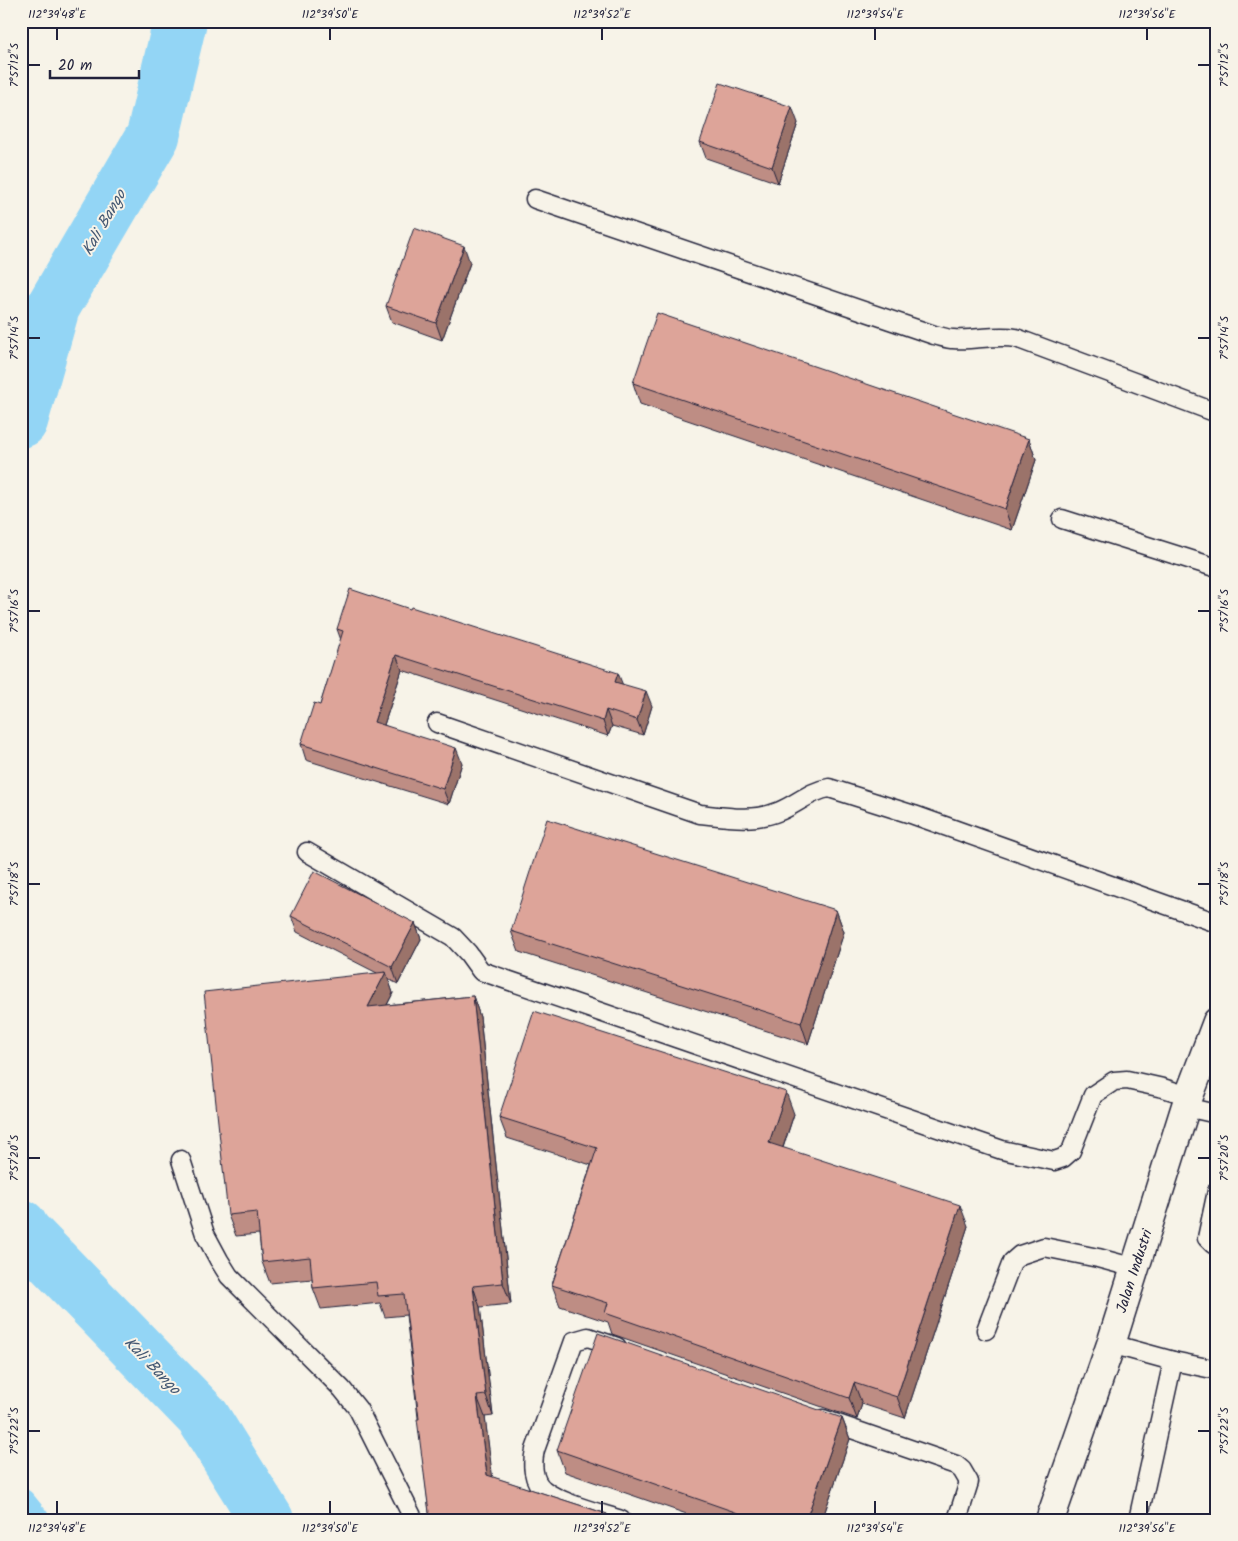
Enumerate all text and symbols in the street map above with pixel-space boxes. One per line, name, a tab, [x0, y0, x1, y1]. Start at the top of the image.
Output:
text: 112°39'48"E	[28, 5, 87, 24]
text: 112°39'50"E	[302, 5, 359, 24]
text: 112°39'52"E	[573, 5, 632, 24]
text: 112°39'54"E	[846, 5, 905, 24]
text: 112°39'56"E	[1118, 5, 1177, 24]
text: 7°57'12"S	[5, 42, 24, 87]
text: 7°57'12"S	[1215, 42, 1234, 87]
scale bar	[50, 48, 139, 80]
text: 20 m	[58, 54, 92, 78]
water label: Kali Bango	[75, 184, 134, 260]
text: 7°57'14"S	[5, 315, 24, 360]
text: 7°57'14"S	[1215, 315, 1234, 360]
text: 7°57'16"S	[5, 588, 24, 633]
text: 7°57'16"S	[1215, 588, 1234, 633]
text: 7°57'18"S	[5, 861, 24, 906]
text: 7°57'18"S	[1215, 861, 1234, 906]
text: 7°57'20"S	[5, 1134, 24, 1181]
text: 7°57'20"S	[1215, 1134, 1234, 1181]
street label: Jalan Industri	[1110, 1225, 1160, 1316]
water label: Kali Bango	[118, 1331, 187, 1402]
text: 7°57'22"S	[5, 1407, 24, 1455]
text: 7°57'22"S	[1215, 1407, 1234, 1455]
text: 112°39'48"E	[28, 1519, 87, 1538]
text: 112°39'50"E	[302, 1519, 359, 1538]
text: 112°39'52"E	[573, 1519, 632, 1538]
text: 112°39'54"E	[846, 1519, 905, 1538]
text: 112°39'56"E	[1118, 1519, 1177, 1538]

